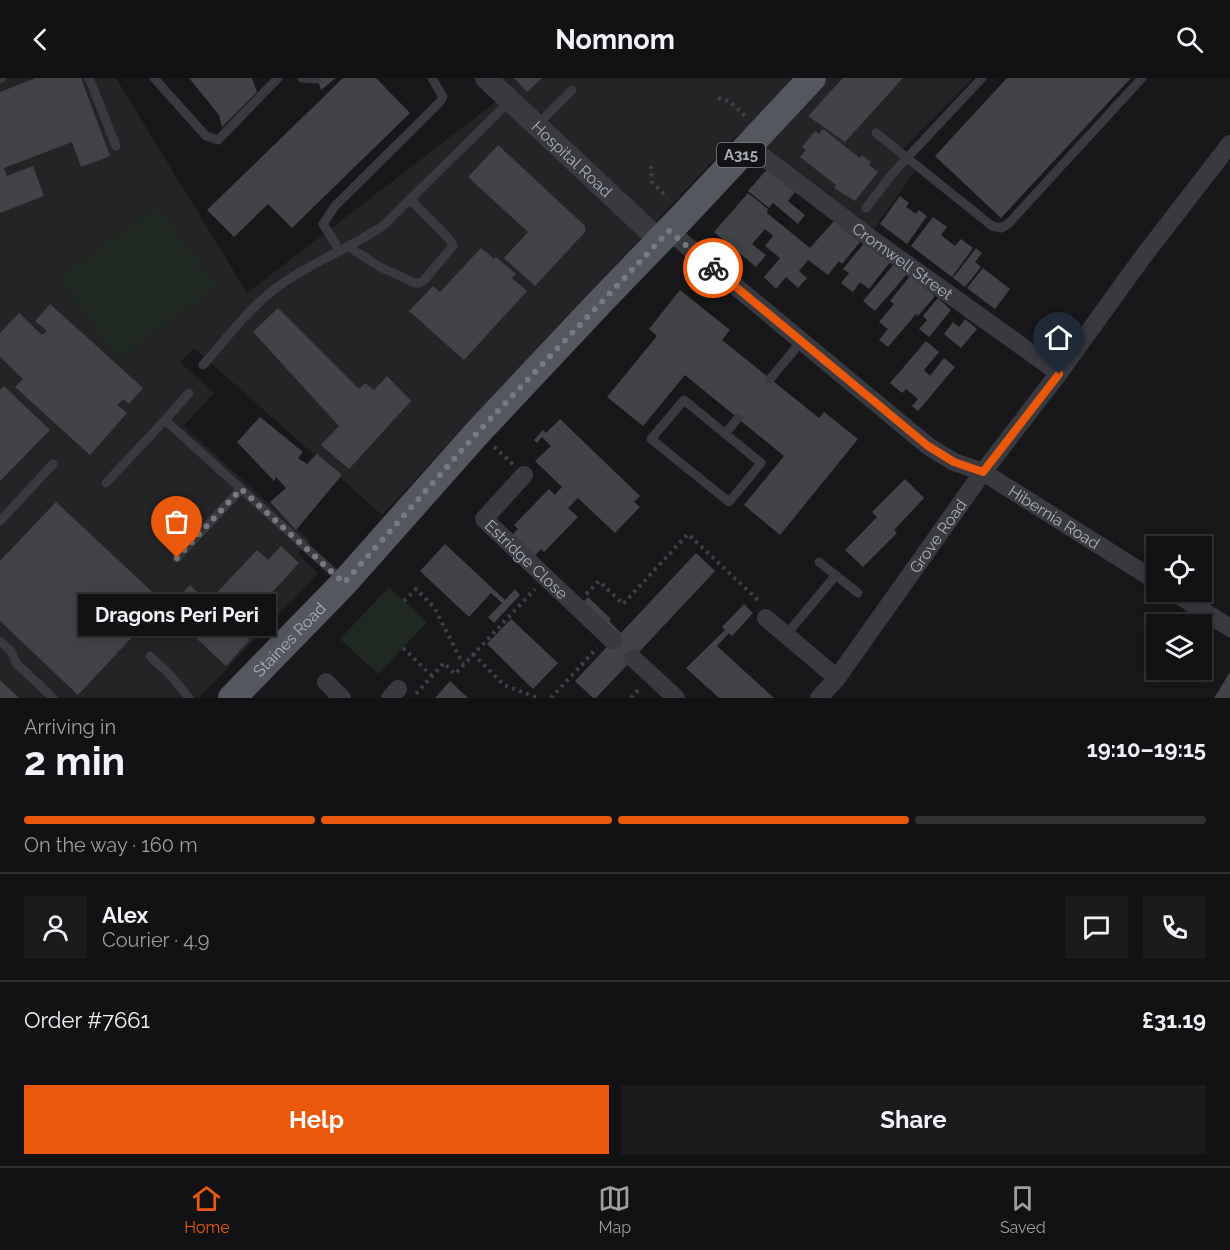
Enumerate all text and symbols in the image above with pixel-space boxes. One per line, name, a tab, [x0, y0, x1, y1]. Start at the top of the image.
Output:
icon: back	[24, 23, 57, 56]
icon: search	[1173, 23, 1206, 56]
text: Nomnom	[555, 24, 675, 55]
street label: Hospital Road	[528, 117, 616, 201]
road number: A315	[717, 143, 765, 167]
street label: Cromwell Street	[849, 218, 957, 304]
courier	[683, 238, 743, 298]
icon: bike	[697, 252, 730, 285]
pin	[1033, 312, 1084, 374]
icon: home	[1042, 321, 1075, 354]
street label: Hibernia Road	[1005, 481, 1103, 553]
street label: Grove Road	[905, 495, 970, 577]
pin	[151, 496, 202, 558]
icon: bag	[160, 505, 193, 538]
street label: Estridge Close	[481, 515, 572, 603]
map controls	[1146, 536, 1212, 680]
button: locate	[1146, 536, 1212, 602]
callout: Dragons Peri Peri	[78, 594, 276, 636]
street label: Staines Road	[249, 598, 330, 680]
text: Dragons Peri Peri	[95, 603, 259, 627]
button: layers	[1146, 614, 1212, 680]
text: Arriving in	[24, 715, 116, 739]
text: 19:10–19:15	[1087, 736, 1206, 762]
text: 2 min	[24, 738, 125, 784]
text: On the way · 160 m	[24, 833, 198, 857]
button: person	[24, 896, 87, 959]
button: chat	[1065, 896, 1128, 959]
button: phone	[1143, 896, 1206, 959]
text: Alex	[102, 902, 148, 928]
text: Courier · 4.9	[102, 928, 210, 952]
text: Order #7661	[24, 1007, 150, 1033]
text: £31.19	[1142, 1007, 1206, 1033]
button: Help	[24, 1085, 609, 1154]
button: Share	[621, 1085, 1206, 1154]
tab: Home	[184, 1182, 230, 1237]
tab: Map	[598, 1182, 631, 1237]
tab: Saved	[1000, 1182, 1046, 1237]

